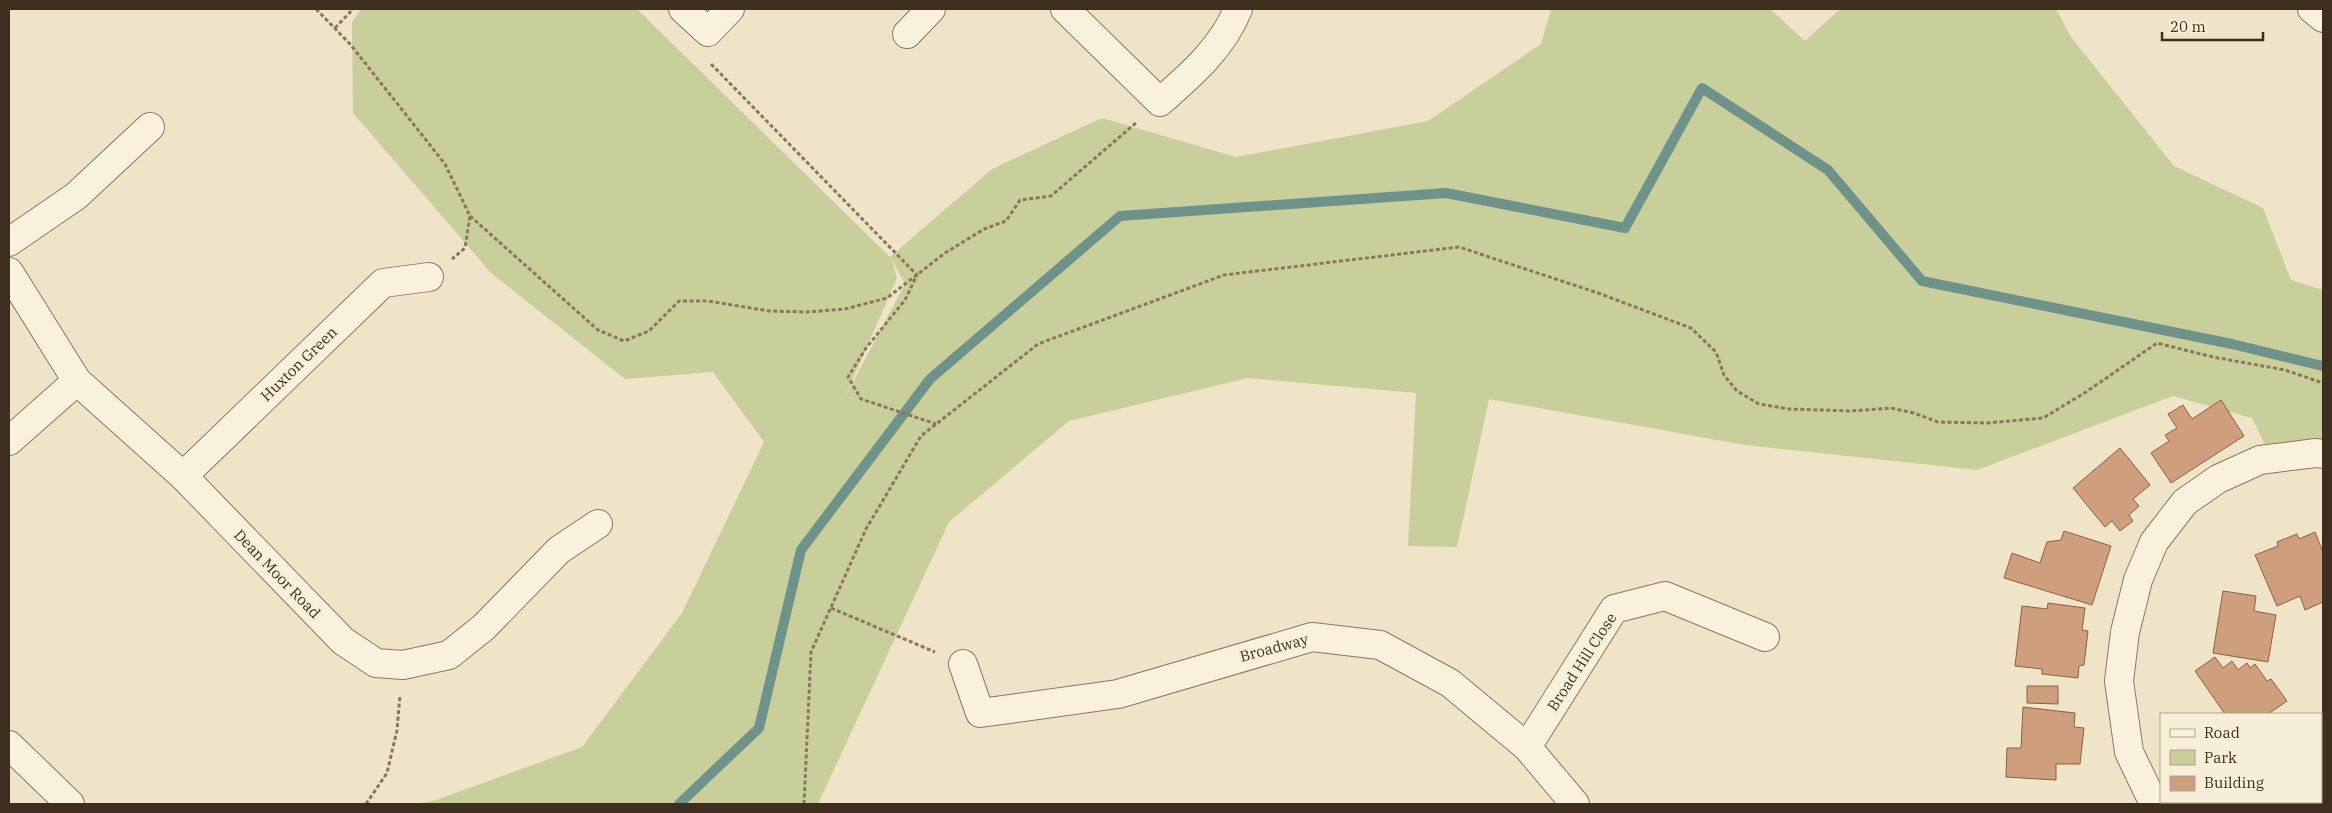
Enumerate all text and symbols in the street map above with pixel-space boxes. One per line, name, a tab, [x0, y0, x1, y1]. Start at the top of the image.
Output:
scale bar	[2162, 10, 2263, 42]
text: 20 m	[2170, 17, 2206, 36]
street label: Huxton Green	[256, 322, 341, 405]
street label: Dean Moor Road	[230, 525, 325, 622]
street label: Broad Hill Close	[1543, 609, 1620, 714]
street label: Broadway	[1238, 629, 1310, 666]
legend	[2160, 713, 2322, 803]
text: Road	[2204, 723, 2240, 742]
text: Park	[2204, 748, 2237, 767]
text: Building	[2204, 773, 2264, 792]

